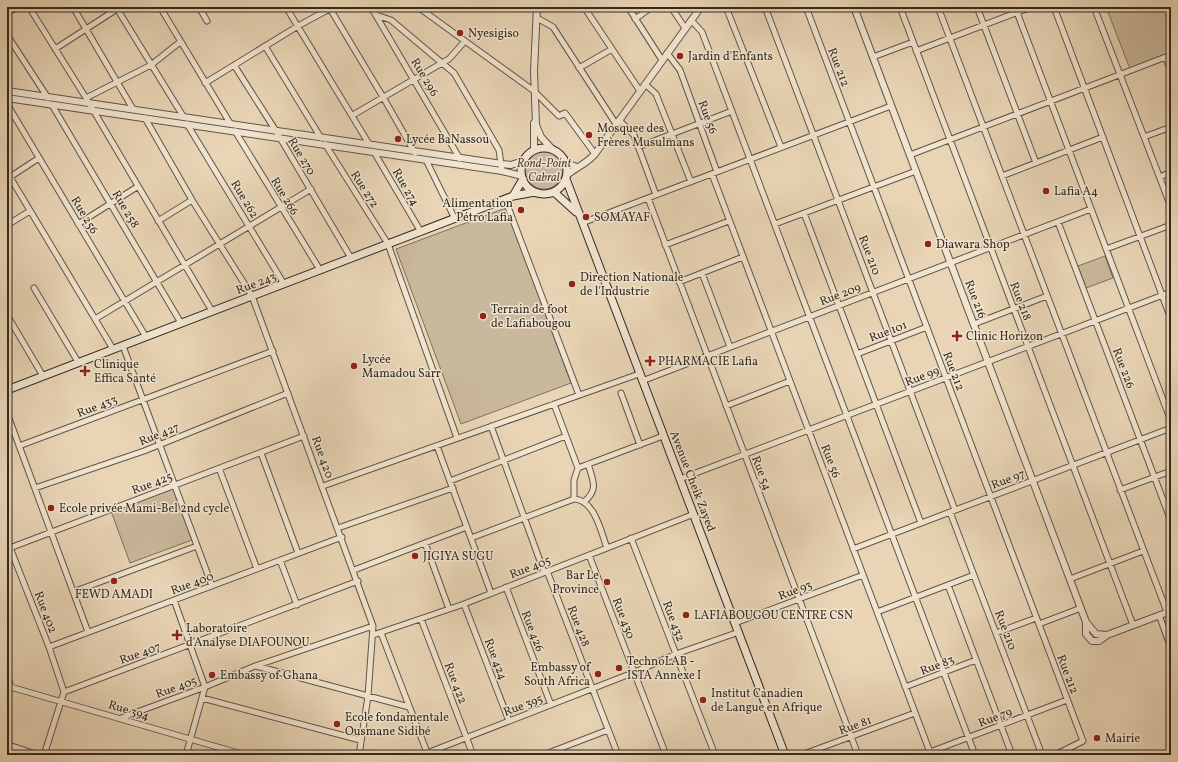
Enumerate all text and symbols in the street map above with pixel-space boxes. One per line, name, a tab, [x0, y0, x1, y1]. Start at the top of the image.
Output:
place label: Nyesigiso	[468, 26, 519, 42]
marker: Nyesigiso	[455, 28, 465, 38]
street label: Rue 212	[823, 46, 853, 89]
place label: Jardin d'Enfants	[688, 49, 773, 65]
marker: Jardin d'Enfants	[675, 51, 685, 61]
street label: Rue 296	[406, 55, 442, 100]
street label: Rue 56	[694, 98, 721, 136]
place label: Mosquee des Frères Musulmans	[597, 121, 694, 151]
marker: Mosquee des Frères Musulmans	[584, 130, 594, 140]
place label: Lycée BaNassou	[406, 132, 489, 148]
street label: Rue 270	[284, 134, 319, 179]
marker: Lycée BaNassou	[393, 134, 403, 144]
park label: Rond-Point Cabral	[517, 156, 572, 186]
street label: Rue 274	[388, 166, 422, 209]
street label: Rue 272	[346, 168, 382, 211]
street label: Rue 266	[267, 175, 302, 218]
street label: Rue 262	[226, 177, 262, 222]
place label: Lafia A4	[1054, 184, 1098, 200]
marker: Lafia A4	[1041, 186, 1051, 196]
street label: Rue 258	[108, 188, 143, 231]
street label: Rue 256	[67, 194, 102, 237]
place label: Alimentation Pétro Lafia	[442, 196, 513, 226]
marker: Alimentation Pétro Lafia	[516, 205, 526, 215]
place label: SOMAYAF	[594, 210, 650, 226]
marker: SOMAYAF	[581, 212, 591, 222]
street label: Rue 210	[854, 233, 884, 278]
place label: Diawara Shop	[936, 237, 1010, 253]
marker: Diawara Shop	[923, 239, 933, 249]
street label: Rue 243	[234, 269, 279, 299]
place label: Direction Nationale de l'Industrie	[580, 270, 684, 300]
street label: Rue 216	[960, 278, 990, 321]
marker: Direction Nationale de l'Industrie	[567, 279, 577, 289]
street label: Rue 209	[817, 280, 863, 310]
street label: Rue 218	[1005, 280, 1035, 323]
place label: Terrain de foot de Lafiabougou	[491, 302, 571, 332]
marker: Terrain de foot de Lafiabougou	[478, 311, 488, 321]
street label: Rue 101	[867, 317, 910, 346]
place label: Clinic Horizon	[966, 329, 1043, 345]
marker: Clinic Horizon	[951, 330, 963, 342]
street label: Rue 226	[1108, 346, 1138, 391]
street label: Rue 212	[938, 350, 968, 393]
place label: Lycée Mamadou Sarr	[362, 352, 441, 382]
place label: PHARMACIE Lafia	[658, 354, 758, 370]
marker: PHARMACIE Lafia	[645, 356, 655, 366]
place label: Clinique Effica Santé	[94, 357, 156, 387]
marker: Lycée Mamadou Sarr	[349, 361, 359, 371]
street label: Rue 99	[903, 363, 942, 391]
marker: Clinique Effica Santé	[79, 365, 91, 377]
street label: Rue 433	[75, 392, 120, 422]
street label: Rue 427	[137, 420, 182, 450]
street label: Avenue Cheik Zayed	[665, 429, 719, 534]
street label: Rue 420	[307, 434, 337, 481]
street label: Rue 56	[816, 442, 844, 481]
street label: Rue 54	[747, 454, 775, 493]
street label: Rue 97	[989, 466, 1028, 494]
street label: Rue 425	[130, 469, 175, 499]
place label: Ecole privée Mami-Bel 2nd cycle	[59, 501, 229, 517]
marker: Ecole privée Mami-Bel 2nd cycle	[46, 503, 56, 513]
place label: JIGIYA SUGU	[423, 549, 493, 565]
marker: JIGIYA SUGU	[410, 551, 420, 561]
street label: Rue 405	[507, 553, 553, 583]
place label: Bar Le Province	[553, 568, 599, 598]
street label: Rue 400	[169, 569, 216, 599]
marker: FEWD AMADI	[109, 576, 119, 586]
marker: Bar Le Province	[602, 577, 612, 587]
street label: Rue 93	[776, 577, 815, 605]
place label: FEWD AMADI	[75, 587, 153, 603]
street label: Rue 402	[30, 589, 60, 636]
street label: Rue 430	[608, 595, 638, 641]
street label: Rue 432	[658, 599, 688, 644]
street label: Rue 428	[563, 604, 593, 649]
place label: LAFIABOUGOU CENTRE CSN	[694, 608, 853, 624]
street label: Rue 210	[990, 608, 1020, 653]
street label: Rue 426	[517, 609, 547, 654]
marker: LAFIABOUGOU CENTRE CSN	[681, 610, 691, 620]
place label: Laboratoire d'Analyse DIAFOUNOU	[186, 621, 310, 651]
marker: Laboratoire d'Analyse DIAFOUNOU	[171, 629, 183, 641]
street label: Rue 424	[480, 636, 510, 683]
street label: Rue 407	[117, 639, 163, 669]
street label: Rue 83	[918, 652, 957, 680]
street label: Rue 212	[1052, 653, 1082, 696]
place label: TechnoLAB - ISTA Annexe I	[627, 654, 701, 684]
street label: Rue 422	[440, 660, 470, 706]
place label: Embassy of South Africa	[524, 660, 592, 690]
marker: TechnoLAB - ISTA Annexe I	[614, 663, 624, 673]
place label: Embassy of Ghana	[220, 668, 318, 684]
marker: Embassy of South Africa	[593, 669, 603, 679]
marker: Embassy of Ghana	[207, 670, 217, 680]
street label: Rue 405	[153, 673, 199, 703]
place label: Institut Canadien de Langue en Afrique	[711, 686, 822, 716]
street label: Rue 395	[501, 691, 546, 721]
marker: Institut Canadien de Langue en Afrique	[698, 695, 708, 705]
street label: Rue 394	[106, 697, 151, 725]
street label: Rue 79	[976, 704, 1015, 732]
place label: Ecole fondamentale Ousmane Sidibé	[345, 710, 449, 740]
street label: Rue 81	[837, 713, 874, 739]
marker: Ecole fondamentale Ousmane Sidibé	[332, 719, 342, 729]
place label: Mairie	[1105, 731, 1140, 747]
marker: Mairie	[1092, 733, 1102, 743]

